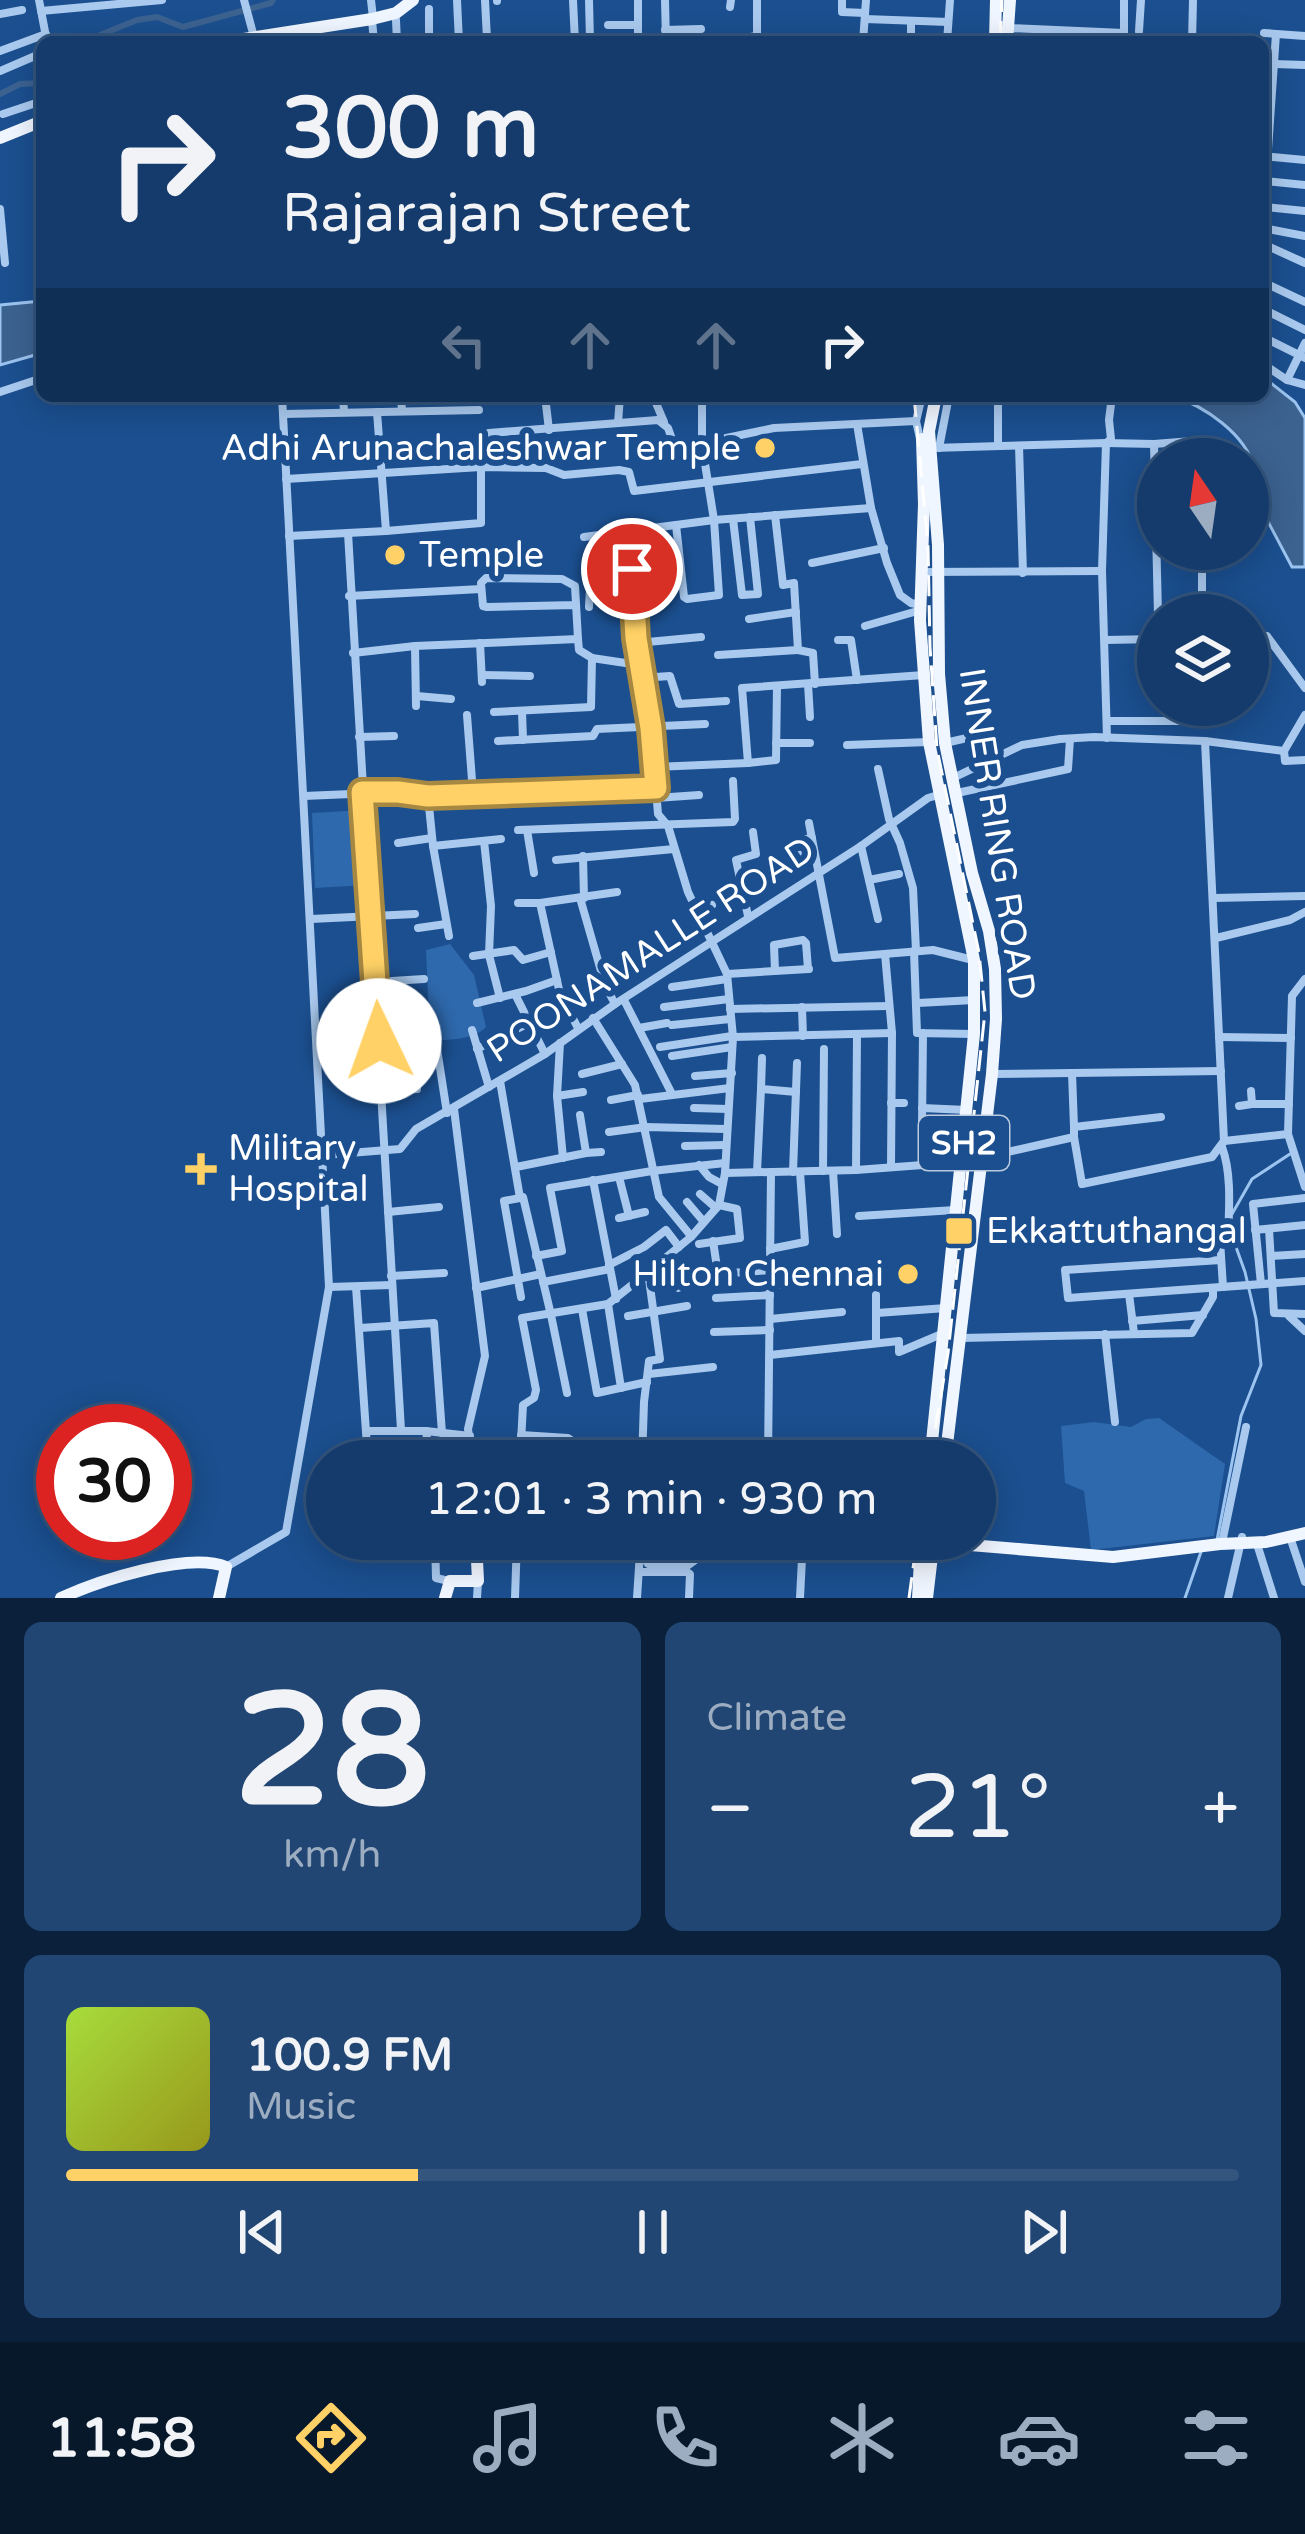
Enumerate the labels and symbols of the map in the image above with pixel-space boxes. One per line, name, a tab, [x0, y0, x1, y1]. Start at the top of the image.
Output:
place label: Adhi Arunachaleshwar Temple	[221, 427, 741, 470]
marker: Adhi Arunachaleshwar Temple	[752, 435, 778, 461]
north arrow	[1137, 438, 1269, 570]
pin	[581, 518, 683, 620]
place label: Temple	[419, 534, 544, 577]
marker: Temple	[382, 542, 408, 568]
street label: INNER RING ROAD	[950, 665, 1044, 1003]
street label: POONAMALLE ROAD	[479, 828, 823, 1072]
position arrow	[316, 978, 442, 1104]
road number: SH2	[919, 1116, 1009, 1170]
place label: Military Hospital	[228, 1127, 368, 1211]
marker: Military Hospital	[185, 1153, 217, 1185]
place label: Ekkattuthangal	[986, 1210, 1247, 1253]
marker: Ekkattuthangal	[943, 1215, 975, 1247]
place label: Hilton Chennai	[632, 1253, 884, 1296]
marker: Hilton Chennai	[895, 1261, 921, 1287]
speed limit sign: 30	[36, 1404, 192, 1560]

